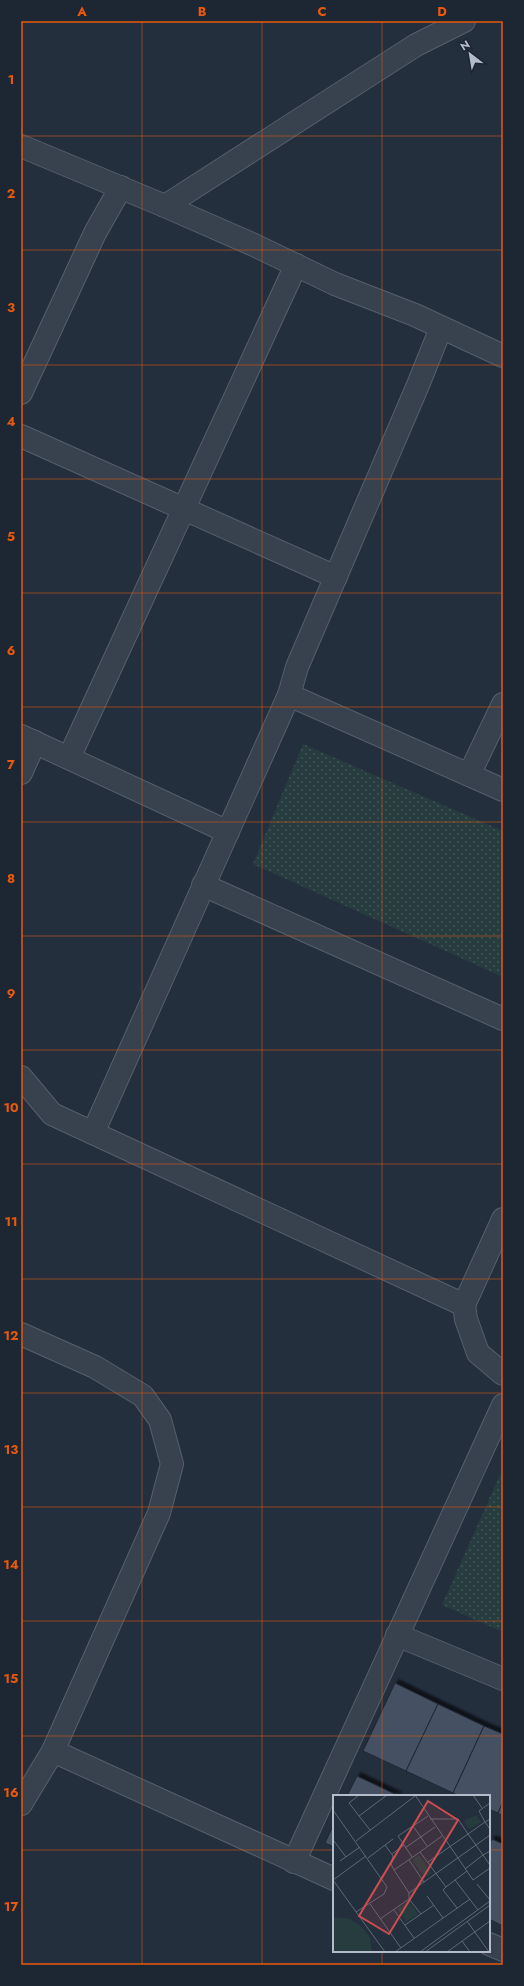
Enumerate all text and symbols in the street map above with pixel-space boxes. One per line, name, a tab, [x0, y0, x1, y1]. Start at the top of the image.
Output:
text: A	[76, 2, 87, 21]
text: B	[198, 2, 207, 21]
text: C	[317, 2, 327, 21]
text: D	[437, 2, 447, 21]
north arrow	[450, 34, 490, 74]
text: N	[457, 36, 473, 55]
text: 1	[8, 70, 14, 89]
text: 2	[7, 184, 15, 203]
text: 3	[7, 298, 15, 317]
text: 4	[6, 412, 16, 431]
text: 5	[7, 527, 15, 546]
text: 6	[7, 641, 16, 660]
text: 7	[7, 755, 15, 774]
text: 8	[7, 869, 15, 888]
text: 9	[7, 984, 16, 1003]
text: 10	[3, 1098, 19, 1117]
text: 11	[4, 1212, 18, 1231]
text: 12	[3, 1326, 19, 1345]
text: 13	[4, 1440, 18, 1459]
text: 14	[3, 1555, 19, 1574]
text: 15	[3, 1669, 19, 1688]
text: 16	[3, 1783, 19, 1802]
inset map	[333, 1795, 490, 1952]
text: 17	[4, 1897, 18, 1916]

